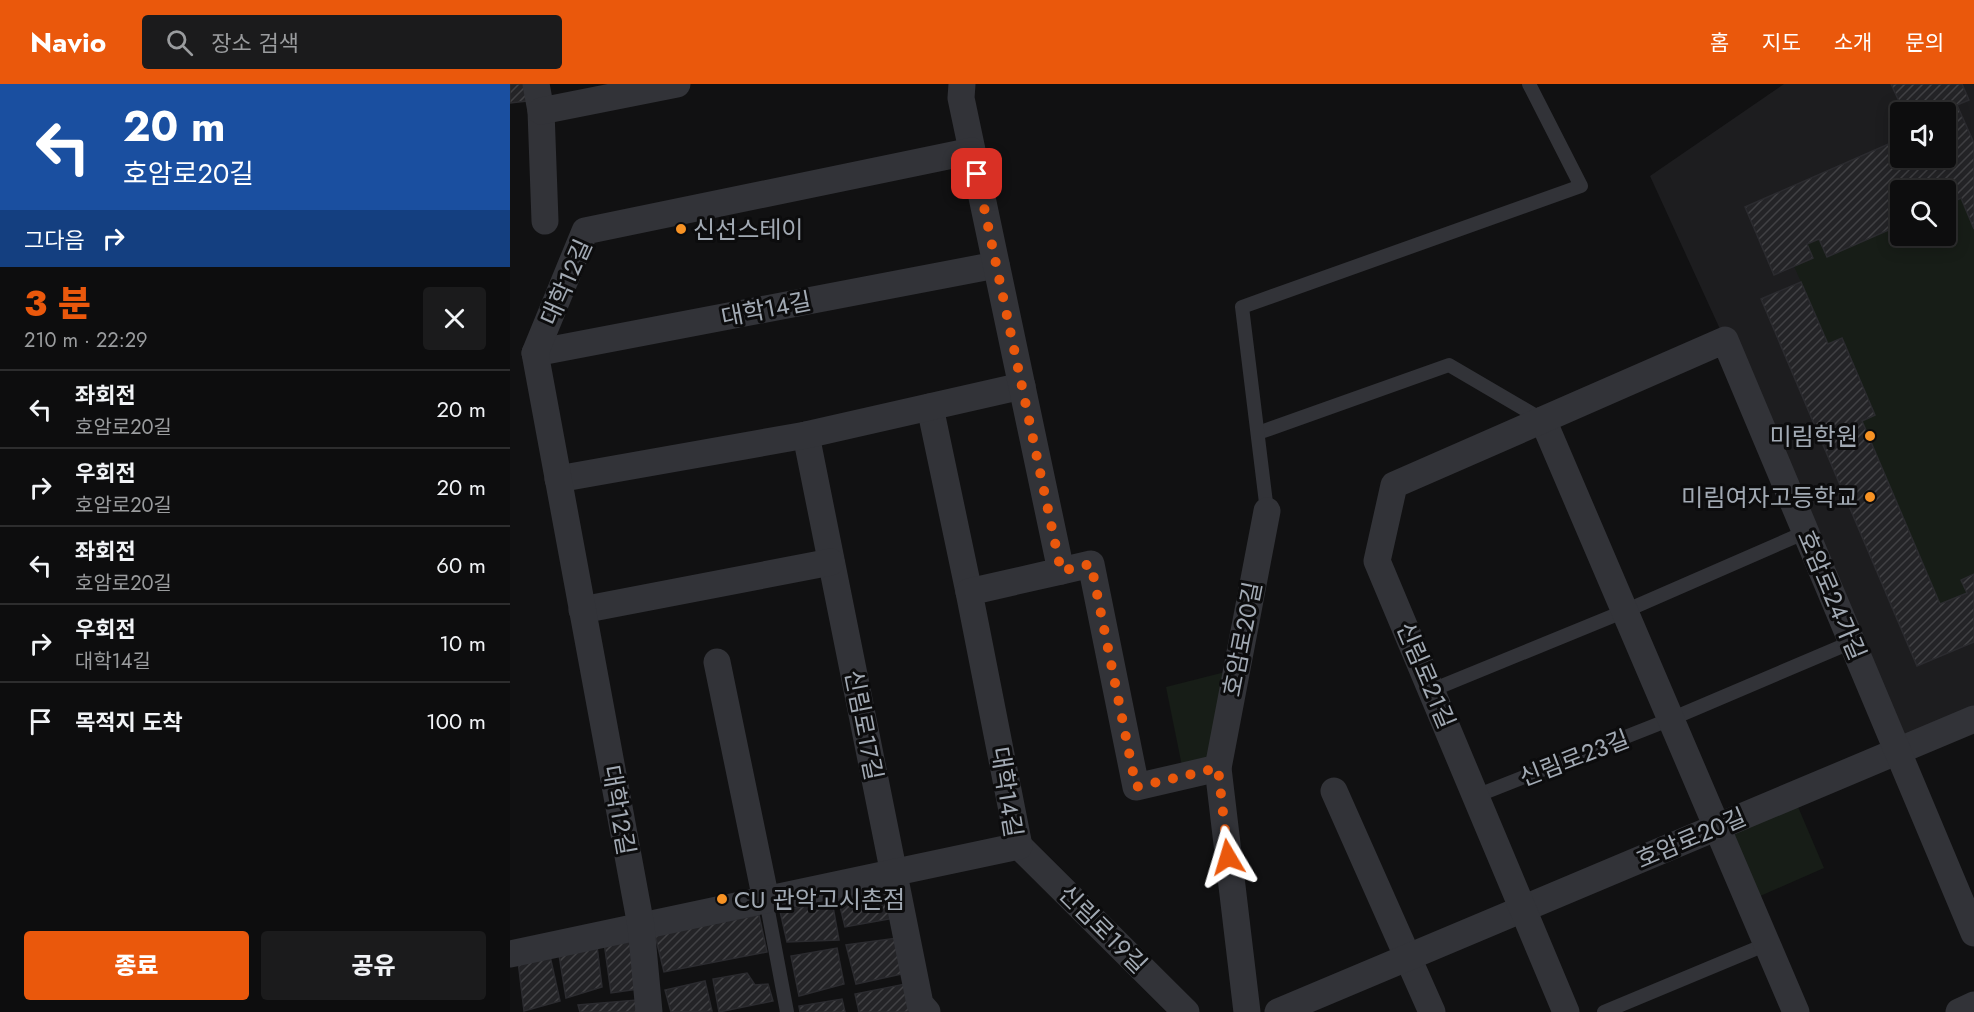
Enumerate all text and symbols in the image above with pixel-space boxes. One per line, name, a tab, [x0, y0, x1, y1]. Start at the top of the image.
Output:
search box	[142, 15, 562, 69]
text: Navio	[30, 22, 106, 63]
icon: search	[163, 26, 196, 59]
text: 장소 검색	[211, 27, 299, 59]
text: 홈	[1710, 28, 1729, 58]
text: 지도	[1762, 28, 1801, 58]
text: 소개	[1834, 28, 1872, 58]
text: 문의	[1905, 28, 1944, 58]
text: 20 m	[123, 96, 225, 157]
map controls	[1890, 102, 1956, 246]
button: sound	[1890, 102, 1956, 168]
icon: left	[24, 108, 102, 186]
pin	[951, 148, 1002, 199]
text: 호암로20길	[123, 154, 254, 193]
icon: arrive	[960, 157, 993, 190]
button: search	[1890, 180, 1956, 246]
place label: 신선스테이	[693, 212, 803, 247]
icon: right	[97, 222, 130, 255]
marker: 신선스테이	[674, 222, 688, 236]
text: 그다음	[24, 224, 85, 256]
street label: 대학12길	[532, 233, 600, 331]
text: 3 분	[24, 277, 91, 329]
street label: 대학14길	[718, 283, 814, 335]
button: close	[423, 287, 486, 350]
text: 210 m · 22:29	[24, 326, 148, 355]
text: 좌회전	[75, 379, 136, 411]
icon: left	[24, 393, 57, 426]
text: 20 m	[437, 393, 486, 425]
text: 호암로20길	[75, 413, 172, 442]
place label: 미림학원	[1770, 419, 1858, 454]
marker: 미림학원	[1863, 429, 1877, 443]
text: 우회전	[75, 457, 136, 489]
icon: right	[24, 471, 57, 504]
text: 20 m	[437, 471, 486, 503]
place label: 미림여자고등학교	[1681, 480, 1858, 515]
marker: 미림여자고등학교	[1863, 490, 1877, 504]
text: 호암로20길	[75, 491, 172, 520]
street label: 호암로24가길	[1789, 525, 1875, 665]
text: 좌회전	[75, 535, 136, 567]
icon: left	[24, 549, 57, 582]
text: 60 m	[436, 549, 486, 581]
text: 호암로20길	[75, 569, 172, 598]
street label: 호암로20길	[1214, 579, 1270, 699]
text: 우회전	[75, 613, 136, 645]
street label: 신림로21길	[1388, 616, 1464, 734]
icon: right	[24, 627, 57, 660]
text: 10 m	[439, 627, 486, 659]
text: 대학14길	[75, 647, 151, 676]
street label: 신림로17길	[836, 667, 892, 783]
icon: arrive	[24, 705, 57, 738]
text: 100 m	[426, 705, 486, 737]
text: 목적지 도착	[75, 706, 183, 738]
street label: 신림로23길	[1514, 721, 1634, 795]
street label: 대학14길	[983, 744, 1031, 840]
street label: 대학12길	[594, 762, 644, 858]
street label: 호암로20길	[1631, 799, 1751, 877]
position arrow	[1196, 825, 1260, 889]
street label: 신림로19길	[1051, 877, 1155, 981]
place label: CU 관악고시촌점	[734, 882, 905, 917]
marker: CU 관악고시촌점	[715, 892, 729, 906]
button: 종료	[24, 931, 249, 1000]
button: 공유	[261, 931, 486, 1000]

